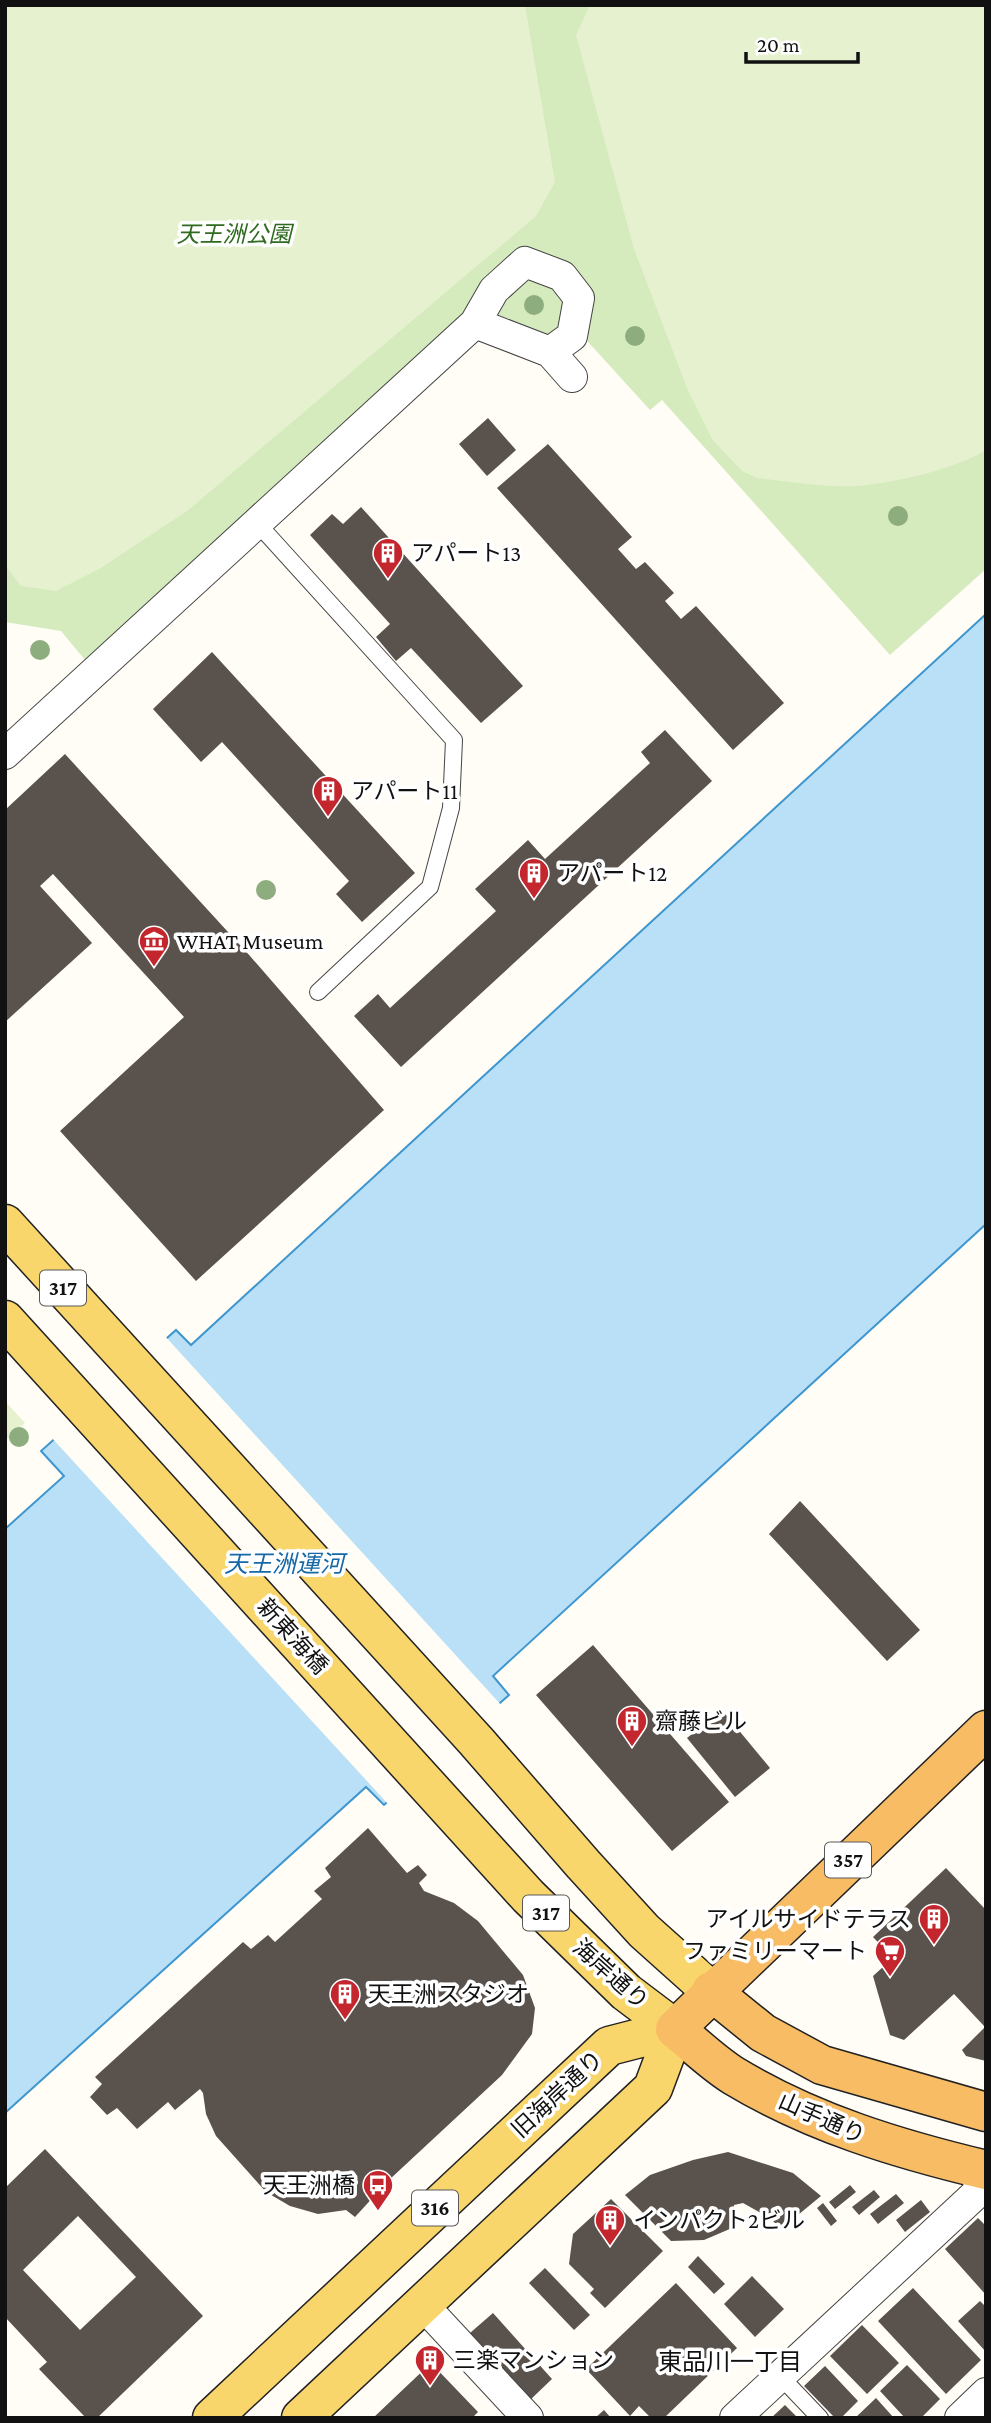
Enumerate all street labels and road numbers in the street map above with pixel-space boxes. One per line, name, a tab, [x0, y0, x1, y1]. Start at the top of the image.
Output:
road number: 317	[40, 1270, 86, 1306]
street label: 新東海橋	[253, 1593, 333, 1679]
road number: 357	[825, 1842, 871, 1878]
road number: 317	[523, 1896, 569, 1930]
street label: 海岸通り	[568, 1934, 654, 2014]
street label: 旧海岸通り	[506, 2045, 608, 2143]
street label: 山手通り	[775, 2087, 869, 2149]
road number: 316	[412, 2190, 458, 2226]

